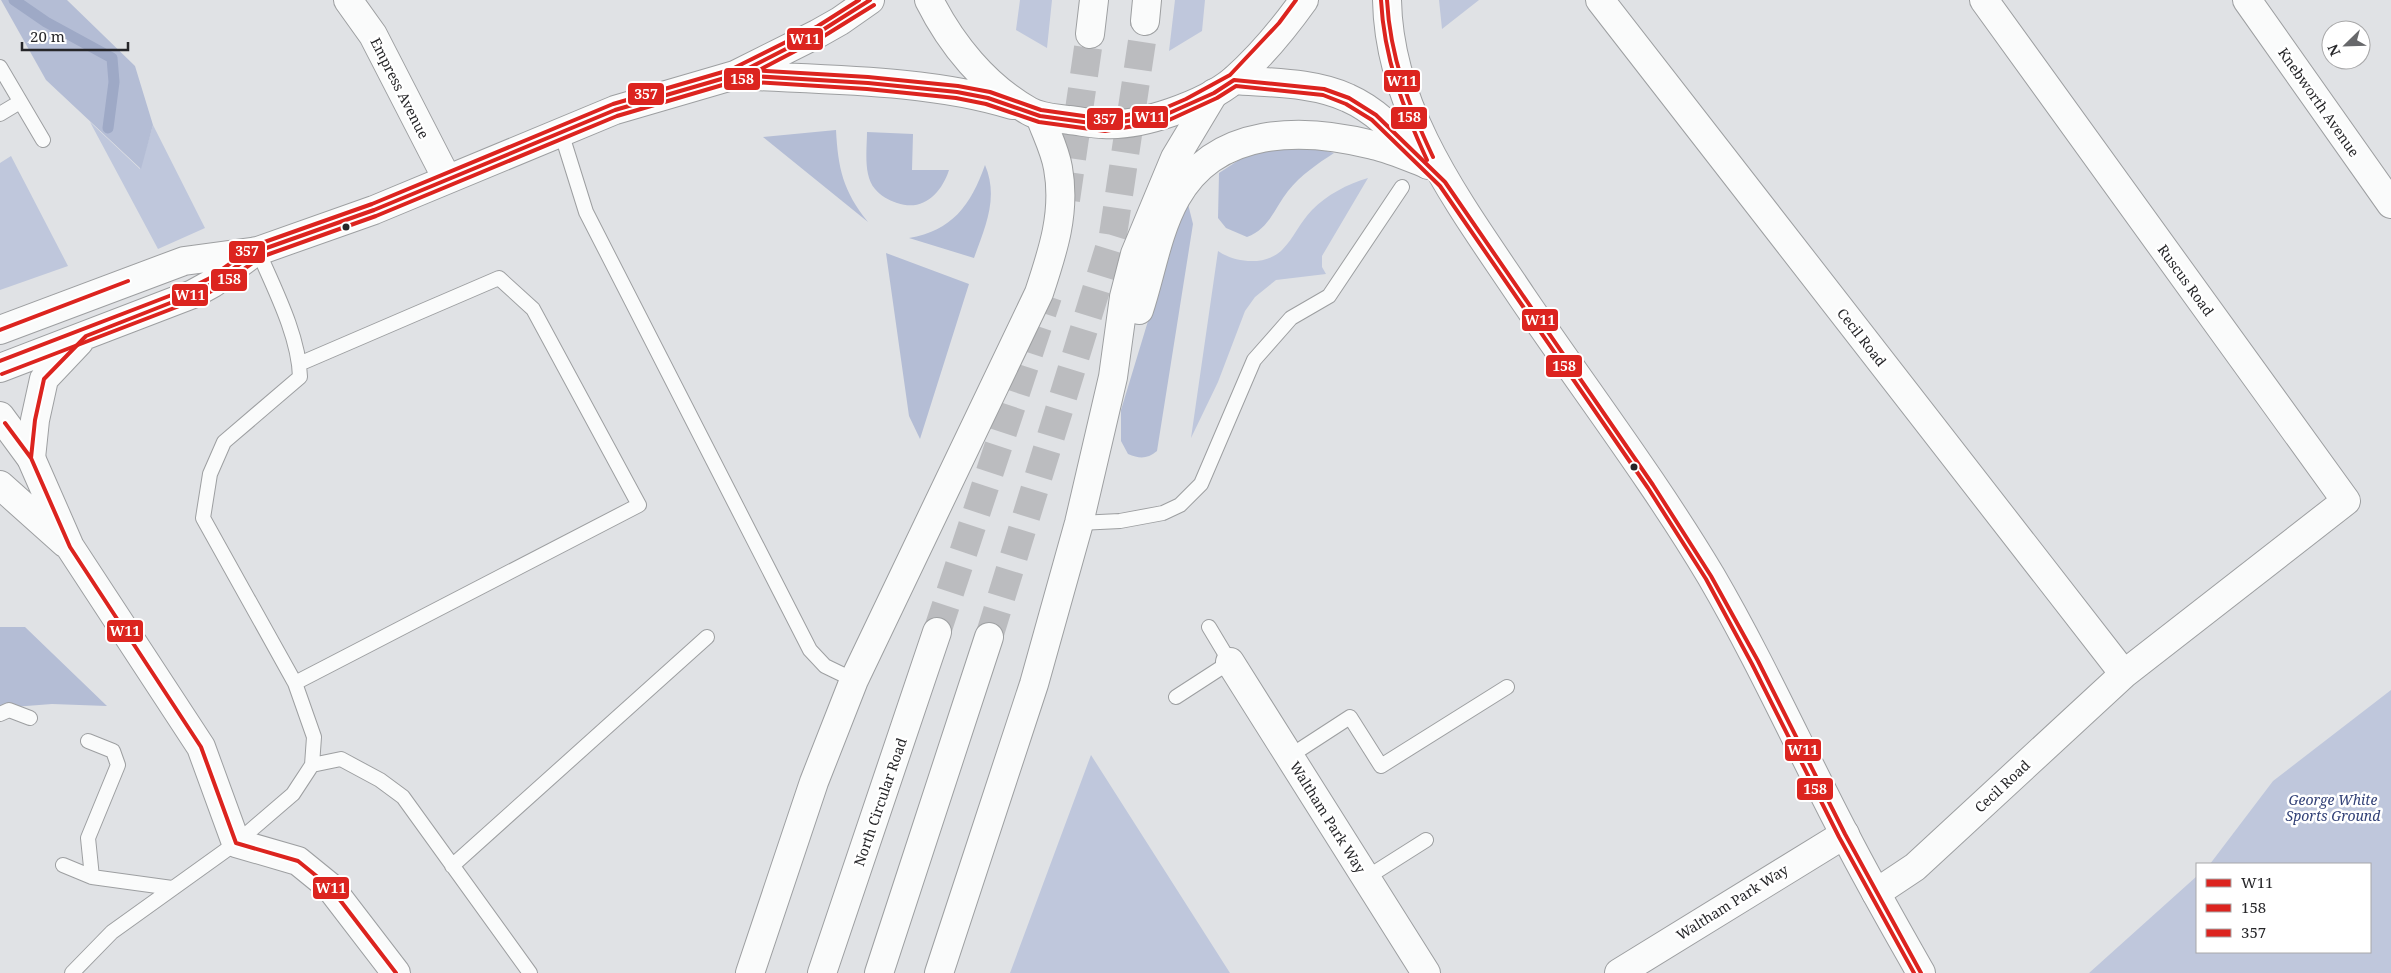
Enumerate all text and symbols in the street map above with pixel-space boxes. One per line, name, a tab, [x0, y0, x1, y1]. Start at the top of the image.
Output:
scale bar	[22, 20, 129, 52]
north arrow	[2321, 20, 2371, 70]
text: 20 m	[30, 26, 65, 46]
line badge: W11	[786, 27, 824, 51]
text: W11	[790, 29, 820, 48]
street label: Empress Avenue	[366, 34, 434, 142]
text: N	[2323, 41, 2344, 59]
street label: Knebworth Avenue	[2274, 44, 2364, 160]
line badge: 158	[723, 67, 761, 91]
text: 158	[730, 69, 754, 88]
line badge: W11	[1383, 69, 1421, 93]
text: W11	[1387, 71, 1417, 90]
line badge: 357	[627, 82, 665, 106]
text: 357	[634, 84, 658, 103]
line badge: W11	[1131, 105, 1169, 129]
line badge: 158	[1390, 106, 1428, 130]
line badge: 357	[1086, 107, 1124, 131]
text: W11	[1135, 107, 1165, 126]
text: 158	[1397, 107, 1421, 126]
text: 357	[1093, 109, 1117, 128]
unlabelled marker	[341, 222, 351, 232]
line badge: 357	[228, 240, 266, 264]
street label: Ruscus Road	[2154, 240, 2219, 320]
text: 357	[235, 241, 259, 260]
line badge: 158	[210, 268, 248, 292]
text: 158	[217, 269, 241, 288]
line badge: W11	[171, 283, 209, 307]
text: W11	[175, 285, 205, 304]
street label: Cecil Road	[1833, 304, 1891, 370]
line badge: W11	[1521, 308, 1559, 332]
text: W11	[1525, 310, 1555, 329]
line badge: 158	[1545, 354, 1583, 378]
text: 158	[1552, 356, 1576, 375]
unlabelled marker	[1629, 462, 1639, 472]
line badge: W11	[106, 619, 144, 643]
text: W11	[110, 621, 140, 640]
street label: North Circular Road	[849, 735, 911, 869]
line badge: W11	[1784, 738, 1822, 762]
text: W11	[1788, 740, 1818, 759]
street label: Cecil Road	[1970, 755, 2034, 817]
street label: Waltham Park Way	[1286, 758, 1370, 877]
line badge: 158	[1796, 777, 1834, 801]
text: 158	[1803, 779, 1827, 798]
park label: George White Sports Ground	[2286, 790, 2381, 825]
street label: Waltham Park Way	[1673, 860, 1792, 944]
legend	[2196, 863, 2371, 953]
text: W11	[2241, 872, 2273, 892]
line badge: W11	[312, 876, 350, 900]
text: W11	[316, 878, 346, 897]
text: 158	[2241, 897, 2266, 917]
text: 357	[2241, 922, 2266, 942]

